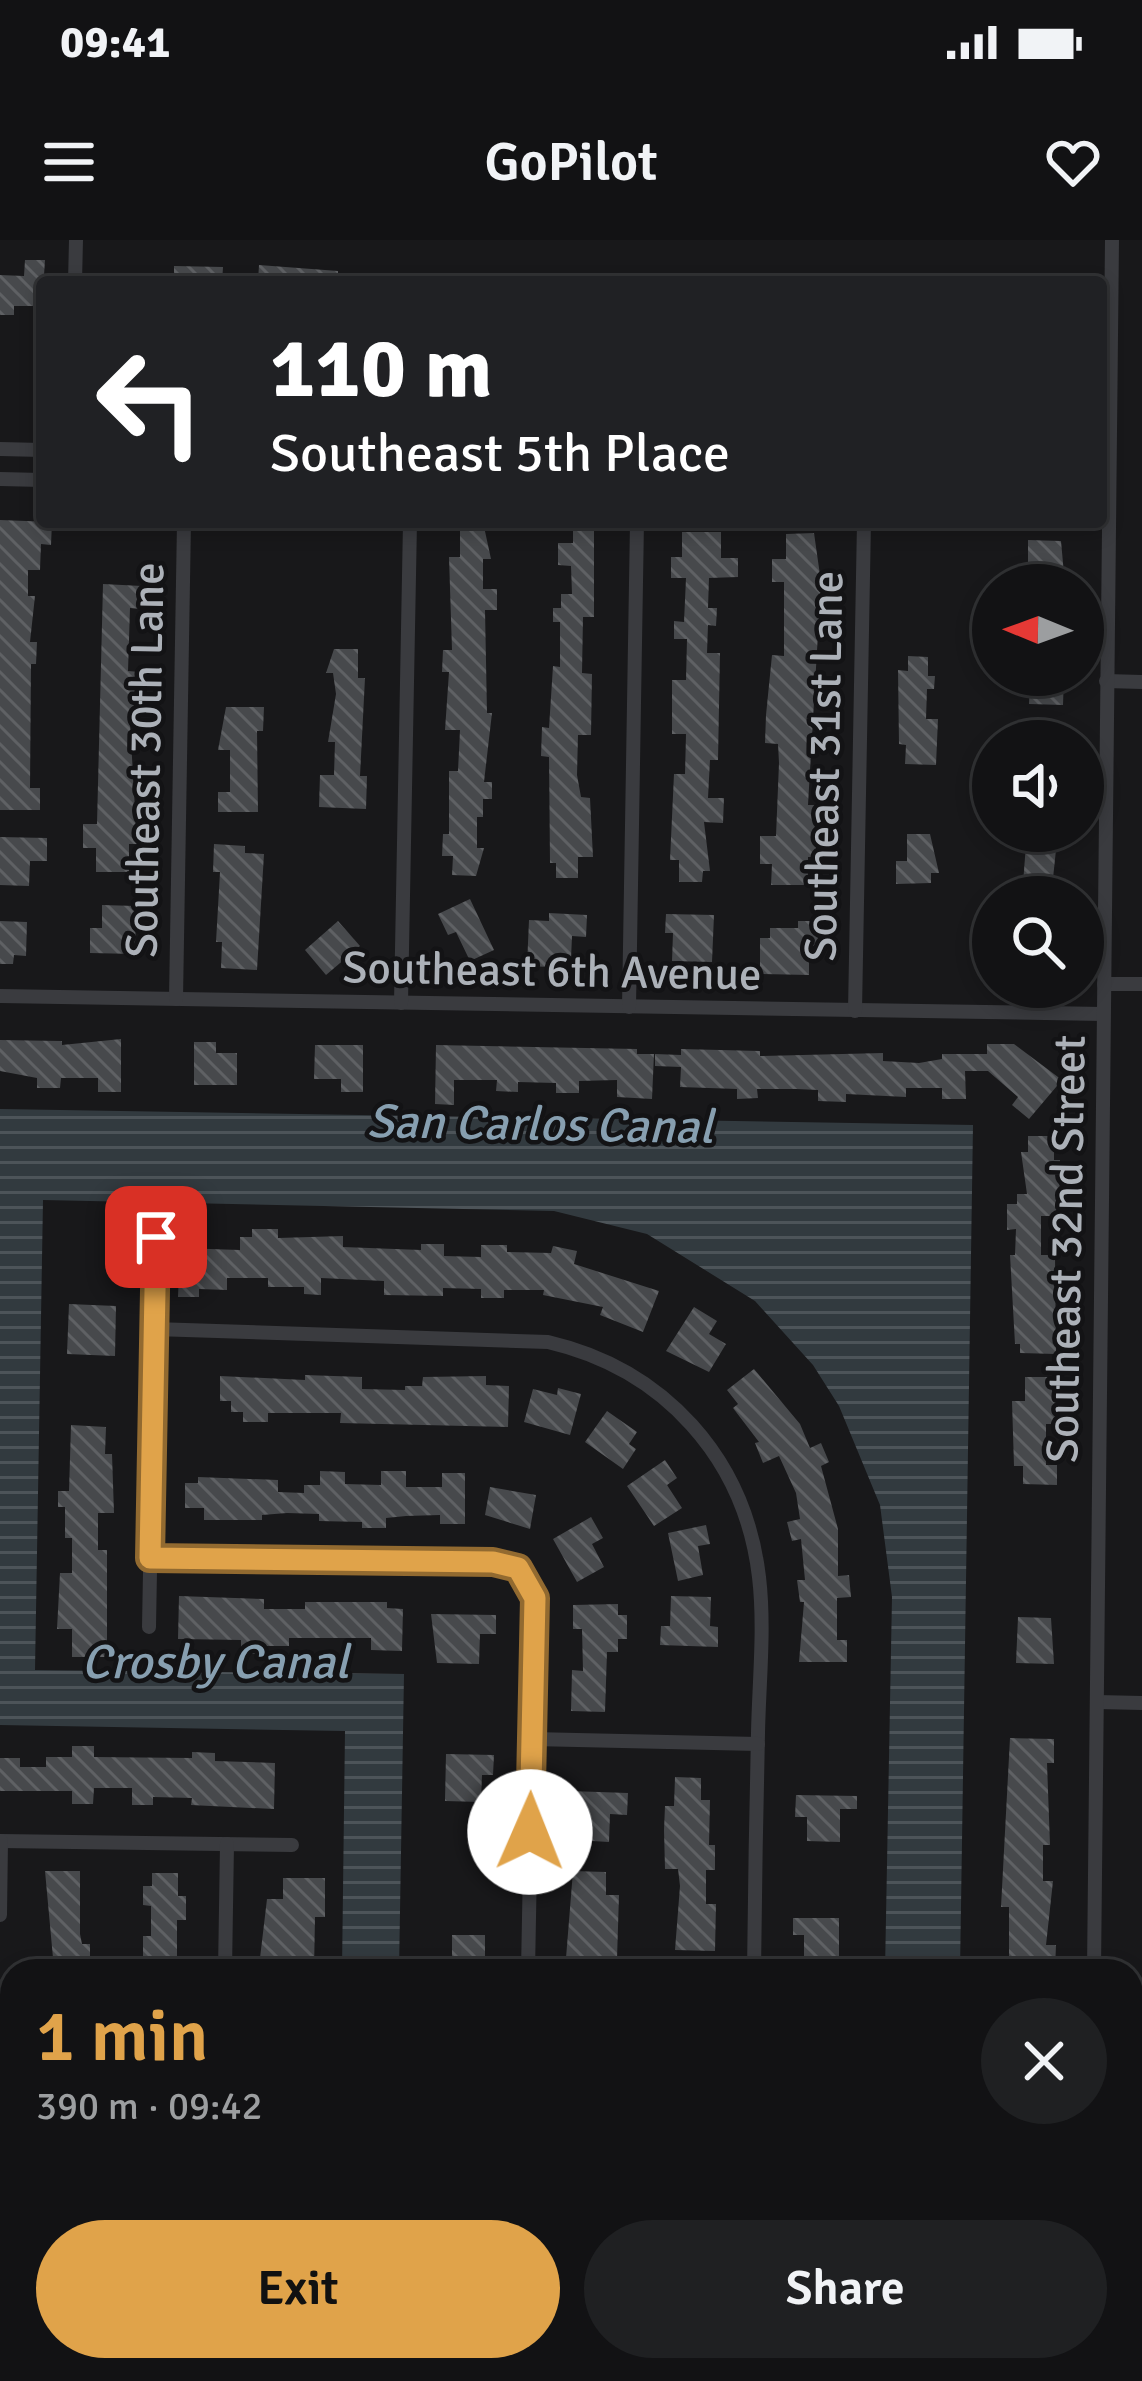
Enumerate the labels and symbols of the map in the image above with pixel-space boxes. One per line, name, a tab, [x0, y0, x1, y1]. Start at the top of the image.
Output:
street label: Southeast 30th Lane	[115, 562, 176, 958]
north arrow	[972, 564, 1104, 696]
street label: Southeast 31st Lane	[794, 570, 855, 962]
street label: Southeast 6th Avenue	[342, 940, 762, 1003]
street label: Southeast 32nd Street	[1035, 1035, 1098, 1464]
water label: San Carlos Canal	[366, 1092, 716, 1157]
pin	[105, 1186, 207, 1288]
water label: Crosby Canal	[81, 1633, 352, 1692]
position arrow	[467, 1769, 593, 1895]

